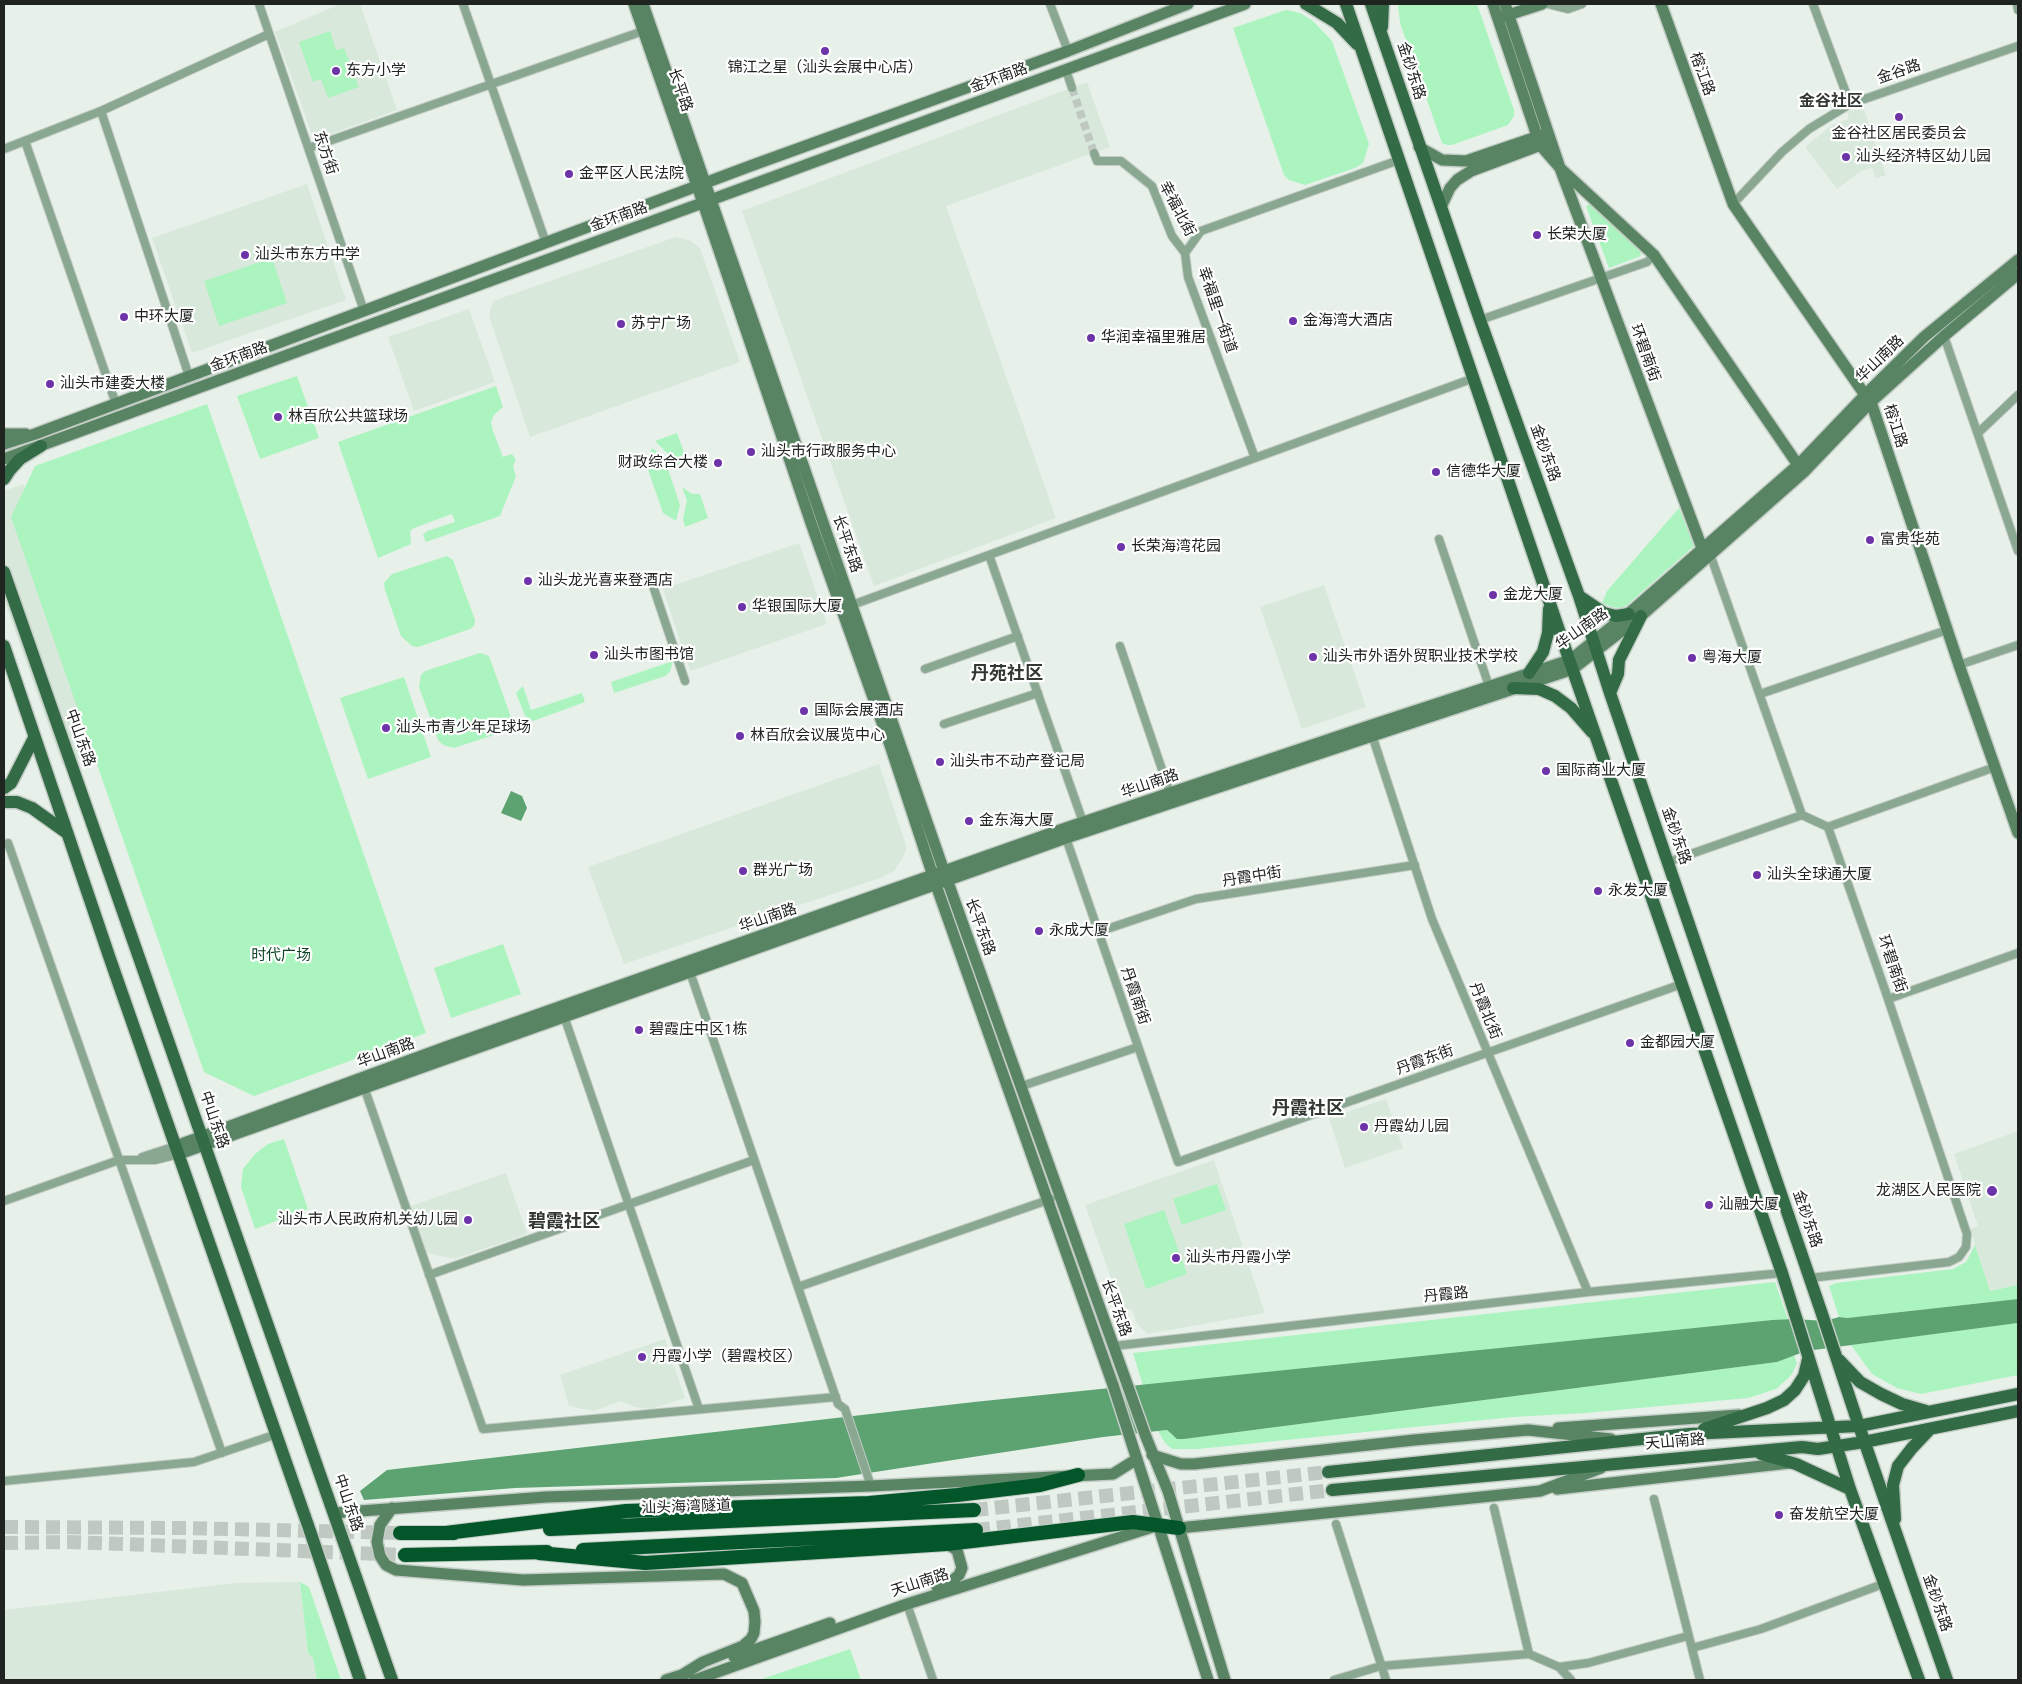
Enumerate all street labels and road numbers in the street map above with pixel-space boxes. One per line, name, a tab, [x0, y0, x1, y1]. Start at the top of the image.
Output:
street label: 金砂东路	[1393, 40, 1429, 102]
street label: 榕江路	[1686, 50, 1718, 98]
street label: 金谷路	[1875, 56, 1923, 88]
street label: 金环南路	[968, 59, 1030, 97]
street label: 长平路	[664, 66, 696, 114]
street label: 东方街	[309, 129, 341, 177]
street label: 幸福北街	[1155, 178, 1199, 240]
street label: 金环南路	[588, 198, 650, 236]
street label: 幸福里一街道	[1194, 265, 1240, 355]
street label: 环碧南街	[1626, 322, 1664, 384]
street label: 华山南路	[1852, 332, 1908, 386]
street label: 金环南路	[208, 338, 270, 376]
street label: 榕江路	[1879, 402, 1911, 450]
street label: 金砂东路	[1526, 422, 1564, 484]
street label: 长平东路	[829, 513, 865, 575]
street label: 华山南路	[1552, 604, 1612, 654]
street label: 中山东路	[61, 707, 99, 769]
street label: 华山南路	[1119, 766, 1181, 802]
street label: 金砂东路	[1658, 805, 1694, 867]
street label: 丹霞中街	[1221, 863, 1283, 891]
street label: 长平东路	[961, 896, 999, 958]
street label: 华山南路	[737, 900, 799, 936]
street label: 环碧南街	[1874, 933, 1910, 995]
street label: 丹霞南街	[1117, 965, 1153, 1027]
street label: 丹霞北街	[1465, 980, 1505, 1042]
street label: 华山南路	[355, 1034, 417, 1072]
street label: 丹霞东街	[1394, 1041, 1456, 1079]
street label: 中山东路	[196, 1089, 232, 1151]
street label: 金砂东路	[1789, 1188, 1825, 1250]
street label: 长平东路	[1097, 1277, 1135, 1339]
street label: 丹霞路	[1423, 1284, 1469, 1306]
street label: 天山南路	[1644, 1430, 1706, 1454]
street label: 中山东路	[330, 1472, 366, 1534]
street label: 汕头海湾隧道	[641, 1496, 731, 1518]
street label: 天山南路	[889, 1565, 951, 1601]
street label: 金砂东路	[1919, 1572, 1955, 1634]

